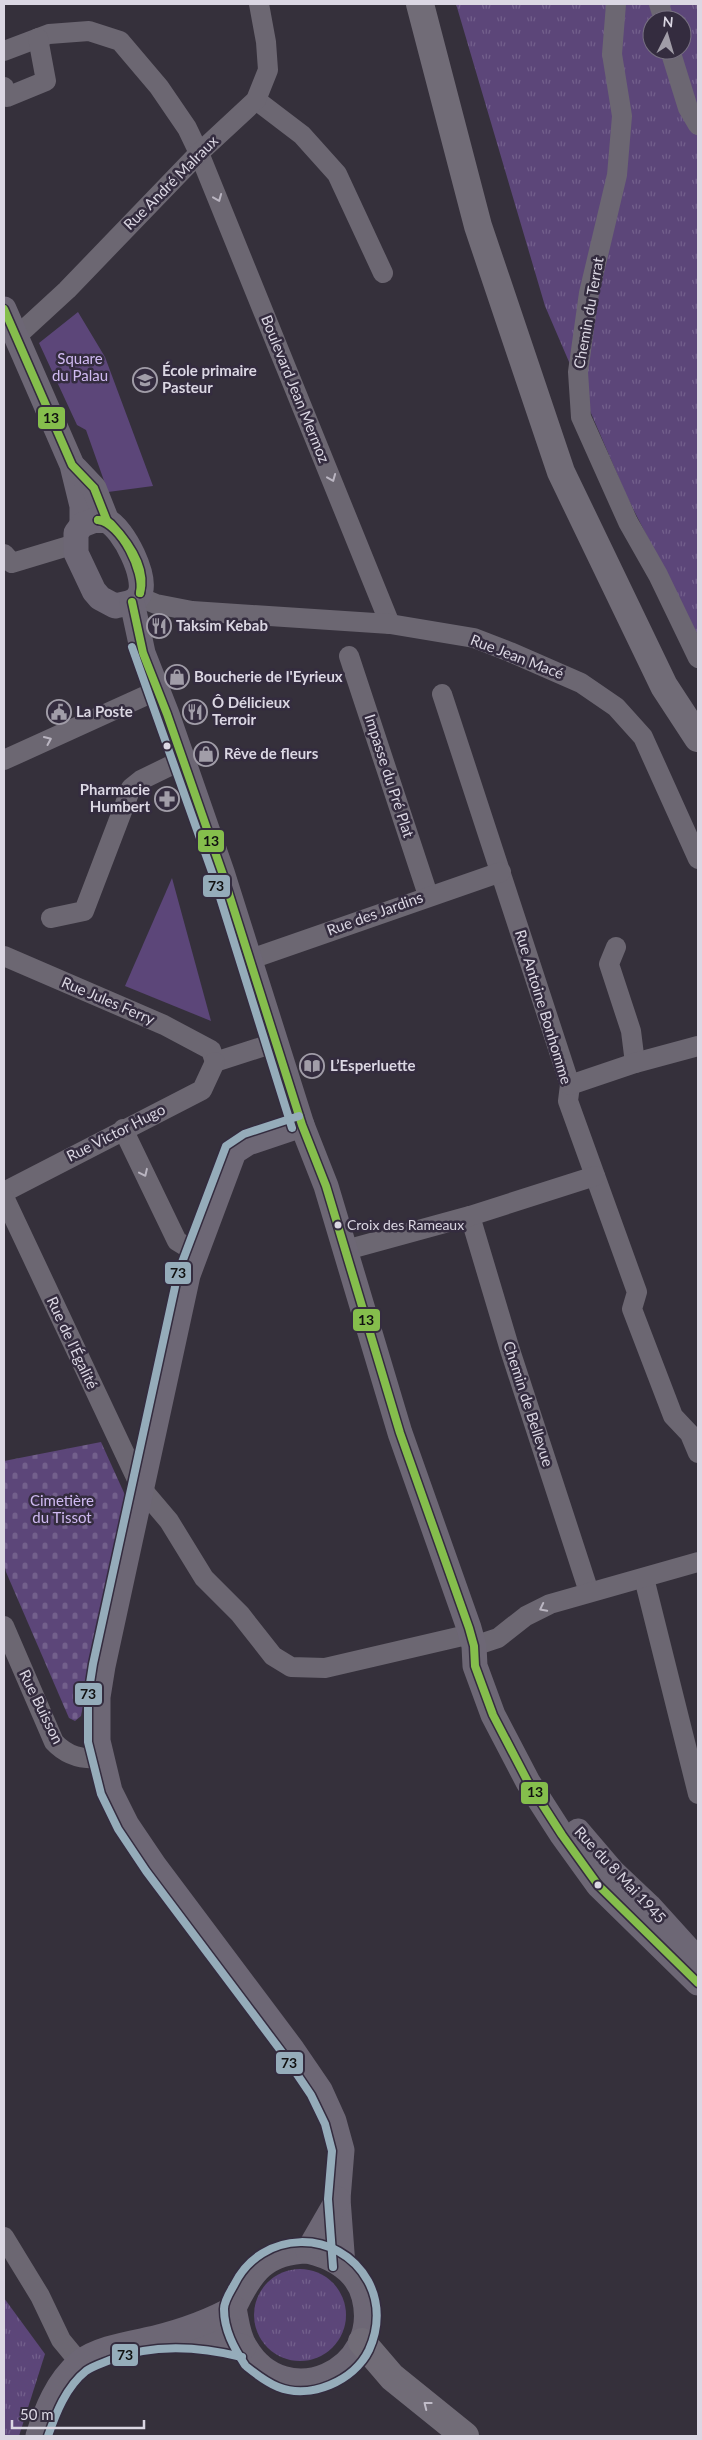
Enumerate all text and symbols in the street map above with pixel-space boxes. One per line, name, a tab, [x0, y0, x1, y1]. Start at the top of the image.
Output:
north arrow	[642, 10, 692, 60]
text: N	[662, 13, 674, 30]
street label: Rue André Malraux	[119, 131, 222, 233]
one-way arrow	[211, 193, 222, 202]
street label: Chemin du Terrat	[569, 255, 607, 370]
street label: Boulevard Jean Mermoz	[258, 312, 334, 465]
park label: Square du Palau	[52, 349, 108, 384]
place label: École primaire Pasteur	[162, 361, 257, 396]
school or university icon: École primaire Pasteur	[132, 367, 158, 393]
line badge: 13	[37, 406, 66, 430]
text: 13	[43, 409, 59, 426]
one-way arrow	[326, 474, 336, 482]
restaurant icon: Taksim Kebab	[146, 613, 172, 639]
place label: Taksim Kebab	[176, 616, 268, 634]
street label: Rue Jean Macé	[468, 630, 567, 682]
shop icon: Boucherie de l'Eyrieux	[164, 664, 190, 690]
place label: Boucherie de l'Eyrieux	[194, 667, 343, 685]
place label: Ô Délicieux Terroir	[212, 693, 290, 728]
public building icon: La Poste	[46, 699, 72, 725]
restaurant icon: Ô Délicieux Terroir	[182, 699, 208, 725]
place label: La Poste	[76, 702, 133, 720]
street label: Impasse du Pré Plat	[362, 712, 419, 840]
one-way arrow	[43, 736, 52, 746]
unlabelled marker	[162, 741, 172, 751]
shop icon: Rêve de fleurs	[193, 741, 219, 767]
place label: Rêve de fleurs	[224, 744, 319, 762]
place label: Pharmacie Humbert	[80, 780, 150, 815]
pharmacy icon: Pharmacie Humbert	[154, 786, 180, 812]
line badge: 13	[197, 829, 225, 853]
text: 13	[203, 832, 219, 849]
line badge: 73	[202, 874, 231, 898]
text: 73	[208, 877, 224, 894]
street label: Rue des Jardins	[324, 887, 425, 939]
street label: Rue Antoine Bonhomme	[512, 927, 576, 1086]
street label: Rue Jules Ferry	[59, 972, 158, 1028]
library icon: L’Esperluette	[299, 1053, 325, 1079]
place label: L’Esperluette	[330, 1056, 415, 1074]
street label: Rue Victor Hugo	[63, 1100, 168, 1165]
one-way arrow	[138, 1168, 148, 1177]
place label: Croix des Rameaux	[347, 1216, 464, 1233]
marker: Croix des Rameaux	[333, 1220, 343, 1230]
line badge: 73	[164, 1261, 192, 1285]
text: 73	[170, 1264, 186, 1281]
street label: Rue de l'Égalité	[44, 1293, 102, 1392]
line badge: 13	[352, 1308, 381, 1332]
text: 13	[358, 1311, 374, 1328]
street label: Chemin de Bellevue	[500, 1339, 558, 1469]
park label: Cimetière du Tissot	[30, 1491, 94, 1526]
one-way arrow	[539, 1602, 548, 1612]
street label: Rue Buisson	[16, 1666, 68, 1747]
line badge: 73	[74, 1682, 103, 1706]
text: 73	[80, 1685, 96, 1702]
line badge: 13	[520, 1781, 549, 1805]
text: 13	[527, 1783, 543, 1800]
street label: Rue du 8 Mai 1945	[571, 1822, 670, 1926]
unlabelled marker	[593, 1880, 603, 1890]
line badge: 73	[275, 2051, 304, 2075]
text: 73	[281, 2054, 297, 2071]
line badge: 73	[111, 2343, 139, 2367]
text: 73	[117, 2346, 133, 2363]
scale bar	[12, 2398, 145, 2430]
one-way arrow	[423, 2402, 433, 2411]
text: 50 m	[20, 2405, 54, 2423]

